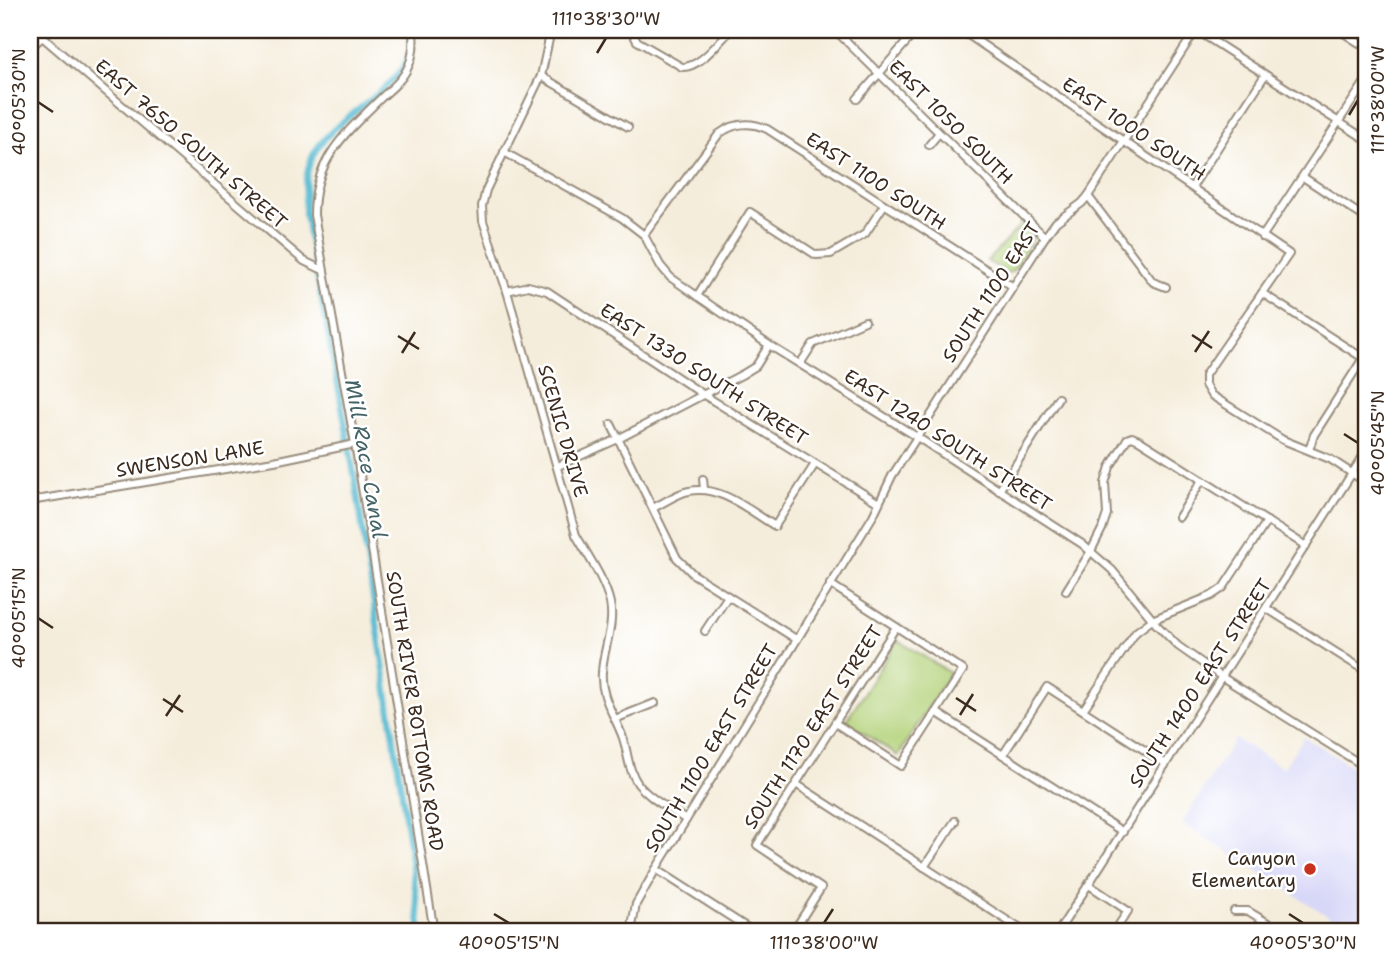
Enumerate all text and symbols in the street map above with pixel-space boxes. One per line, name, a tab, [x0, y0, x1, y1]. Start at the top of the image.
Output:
text: 111°38'30"W	[551, 7, 661, 31]
text: 111°38'00"W	[1366, 45, 1390, 155]
text: 40°05'30"N	[7, 48, 31, 156]
street label: EAST 7650 SOUTH STREET	[89, 53, 293, 235]
street label: EAST 1050 SOUTH	[883, 54, 1019, 190]
street label: EAST 1000 SOUTH	[1057, 72, 1211, 186]
street label: EAST 1100 SOUTH	[801, 126, 951, 236]
street label: SOUTH 1100 EAST	[936, 217, 1046, 367]
street label: EAST 1330 SOUTH STREET	[595, 297, 813, 451]
street label: SCENIC DRIVE	[532, 362, 594, 500]
street label: EAST 1240 SOUTH STREET	[839, 363, 1057, 517]
water label: Mill Race Canal	[338, 377, 394, 541]
text: 40°05'45"N	[1366, 390, 1390, 496]
street label: SWENSON LANE	[114, 435, 266, 483]
text: 40°05'15"N	[7, 567, 31, 669]
street label: SOUTH RIVER BOTTOMS ROAD	[381, 569, 449, 853]
street label: SOUTH 1400 EAST STREET	[1123, 574, 1277, 792]
street label: SOUTH 1170 EAST STREET	[738, 620, 888, 834]
street label: SOUTH 1100 EAST STREET	[639, 639, 783, 857]
place label: Canyon Elementary	[1191, 846, 1296, 893]
marker: Canyon Elementary	[1302, 861, 1318, 877]
text: 40°05'15"N	[458, 931, 560, 955]
text: 111°38'00"W	[769, 931, 879, 955]
text: 40°05'30"N	[1249, 931, 1357, 955]

